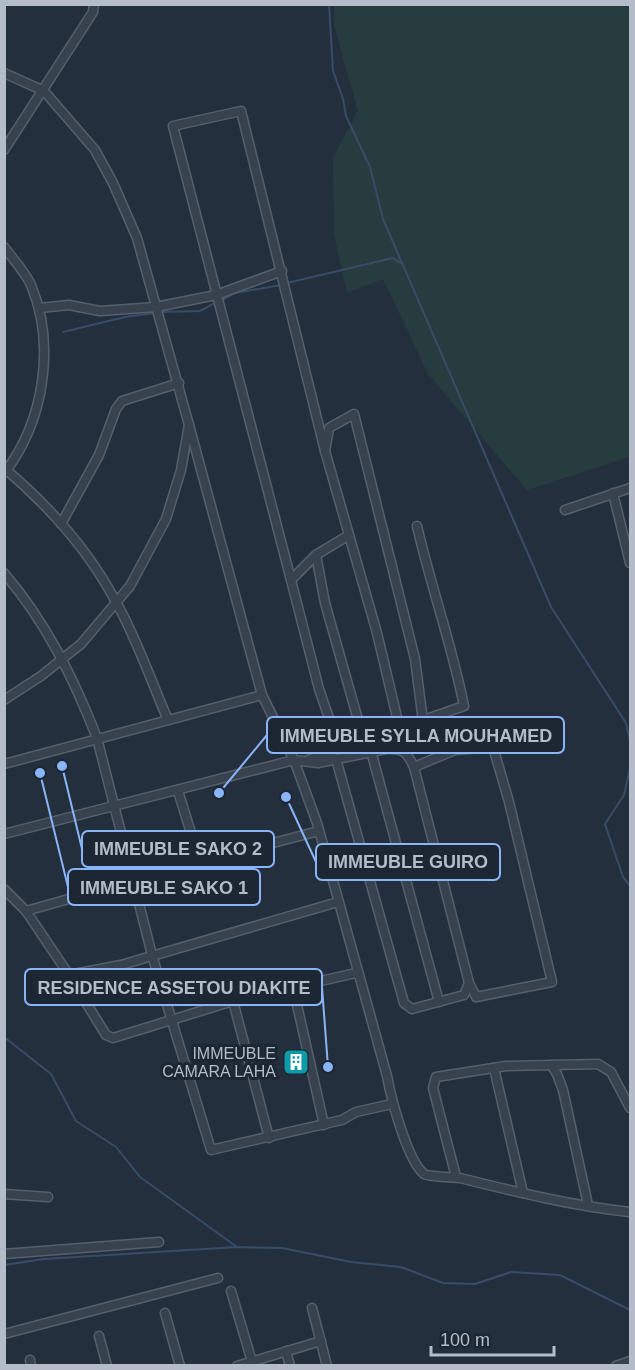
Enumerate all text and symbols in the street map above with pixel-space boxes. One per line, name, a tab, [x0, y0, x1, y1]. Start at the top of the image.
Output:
callout: IMMEUBLE SYLLA MOUHAMED	[267, 717, 564, 753]
text: IMMEUBLE SYLLA MOUHAMED	[280, 726, 552, 746]
callout: IMMEUBLE SAKO 2	[82, 831, 274, 867]
text: IMMEUBLE SAKO 2	[94, 839, 262, 859]
callout: IMMEUBLE GUIRO	[316, 844, 500, 880]
text: IMMEUBLE GUIRO	[328, 852, 488, 872]
callout: IMMEUBLE SAKO 1	[68, 869, 260, 905]
text: IMMEUBLE SAKO 1	[80, 878, 248, 898]
callout: RESIDENCE ASSETOU DIAKITE	[25, 969, 322, 1005]
text: RESIDENCE ASSETOU DIAKITE	[37, 978, 311, 998]
place label: IMMEUBLE CAMARA LAHA	[162, 1045, 276, 1080]
building icon: IMMEUBLE CAMARA LAHA	[281, 1047, 311, 1077]
scale bar	[431, 1319, 554, 1357]
text: 100 m	[440, 1330, 490, 1350]

